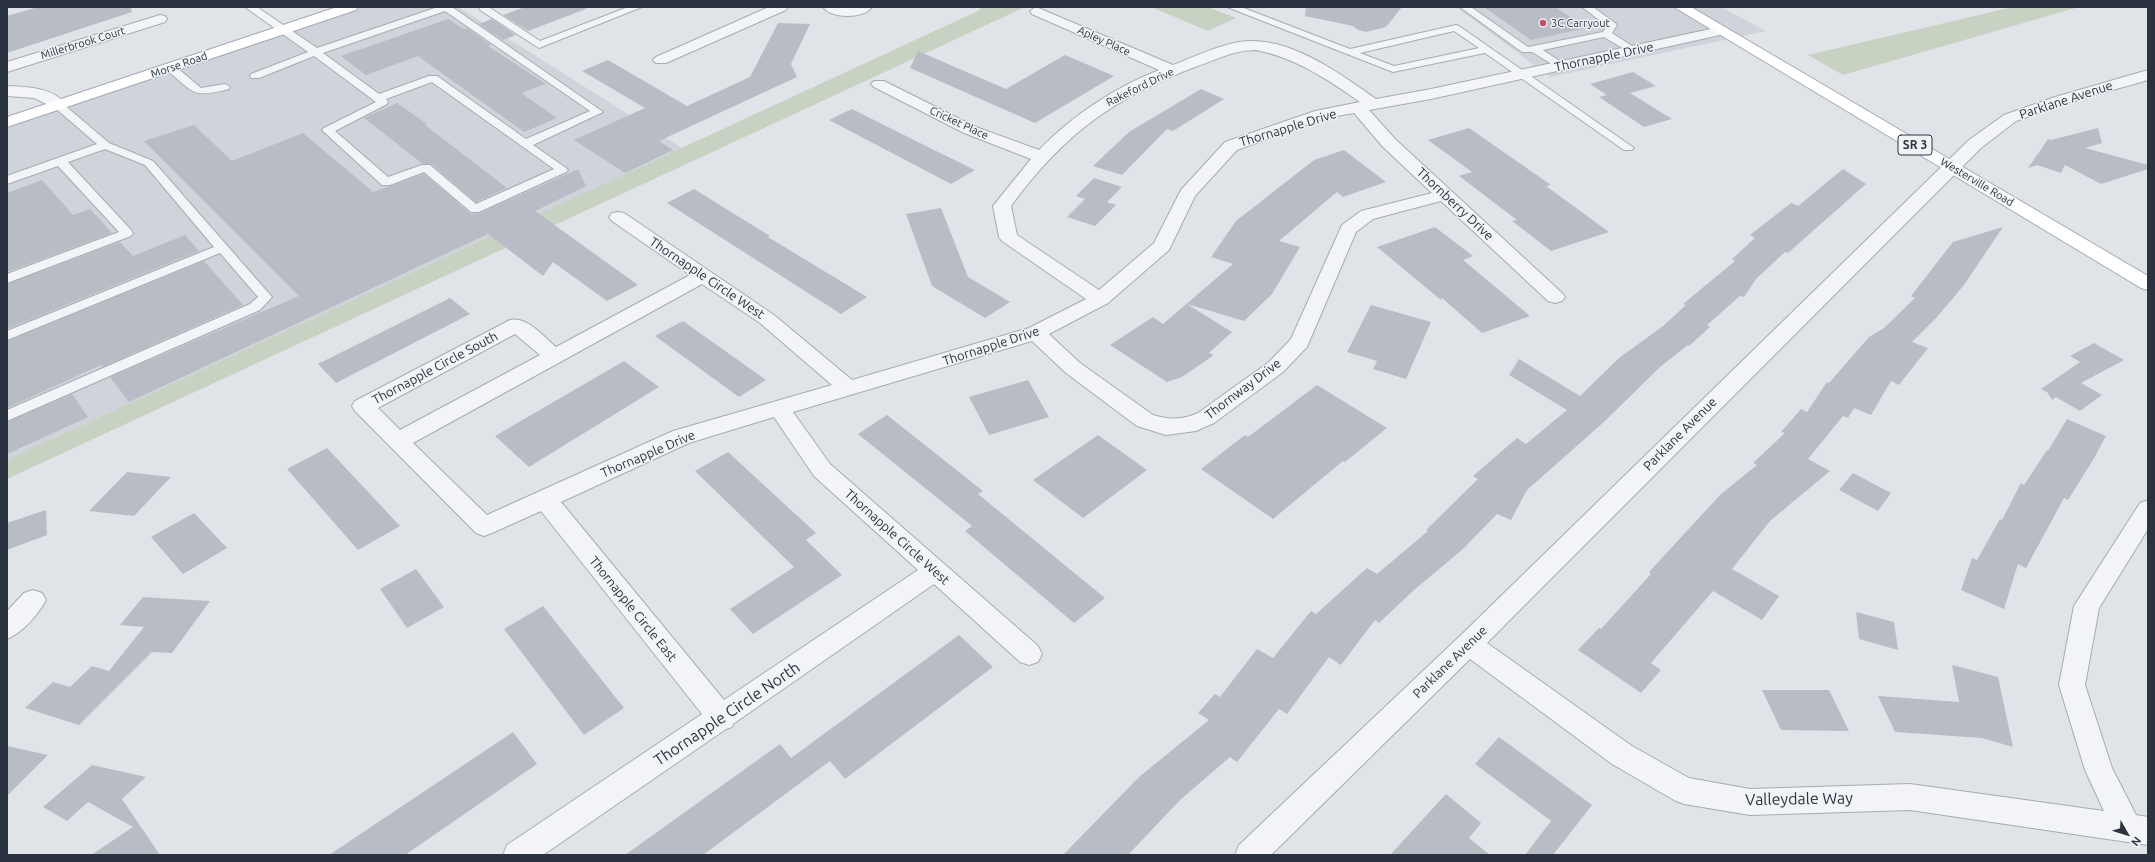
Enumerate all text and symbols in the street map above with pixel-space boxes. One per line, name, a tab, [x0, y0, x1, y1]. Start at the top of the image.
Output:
place label: 3C Carryout	[1551, 16, 1610, 30]
marker: 3C Carryout	[1538, 18, 1548, 28]
street label: Apley Place	[1075, 23, 1133, 59]
street label: Millerbrook Court	[39, 24, 127, 62]
street label: Thornapple Drive	[1553, 39, 1655, 75]
street label: Morse Road	[149, 49, 209, 81]
street label: Rakeford Drive	[1104, 65, 1176, 109]
street label: Parklane Avenue	[2017, 78, 2115, 122]
street label: Cricket Place	[928, 104, 990, 142]
street label: Thornapple Drive	[1238, 106, 1338, 150]
road number: SR 3	[1898, 135, 1932, 155]
street label: Westerville Road	[1938, 155, 2016, 209]
street label: Thornberry Drive	[1413, 164, 1497, 244]
street label: Thornapple Circle West	[646, 234, 768, 322]
street label: Thornapple Drive	[941, 323, 1041, 369]
street label: Thornapple Circle South	[369, 328, 501, 408]
street label: Thornway Drive	[1202, 355, 1284, 423]
street label: Parklane Avenue	[1640, 394, 1720, 474]
street label: Thornapple Drive	[599, 427, 697, 481]
street label: Thornapple Circle West	[841, 486, 953, 588]
street label: Thornapple Circle East	[586, 553, 680, 665]
street label: Parklane Avenue	[1410, 623, 1490, 701]
street label: Thornapple Circle North	[650, 658, 804, 770]
street label: Valleydale Way	[1745, 788, 1853, 810]
north arrow	[2107, 814, 2147, 854]
text: N	[2129, 835, 2144, 849]

